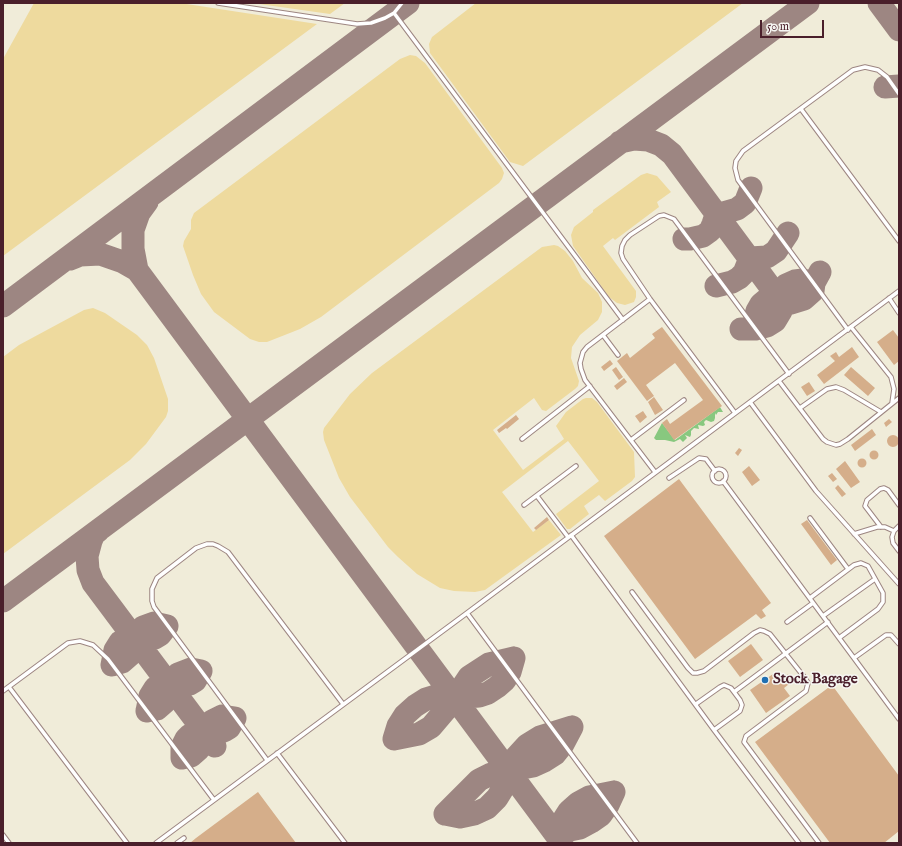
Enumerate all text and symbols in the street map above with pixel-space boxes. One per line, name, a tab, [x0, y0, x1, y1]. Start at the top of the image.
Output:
scale bar	[762, 12, 826, 38]
text: 50 m	[767, 19, 789, 34]
place label: Stock Bagage	[773, 671, 858, 689]
marker: Stock Bagage	[760, 675, 770, 685]

